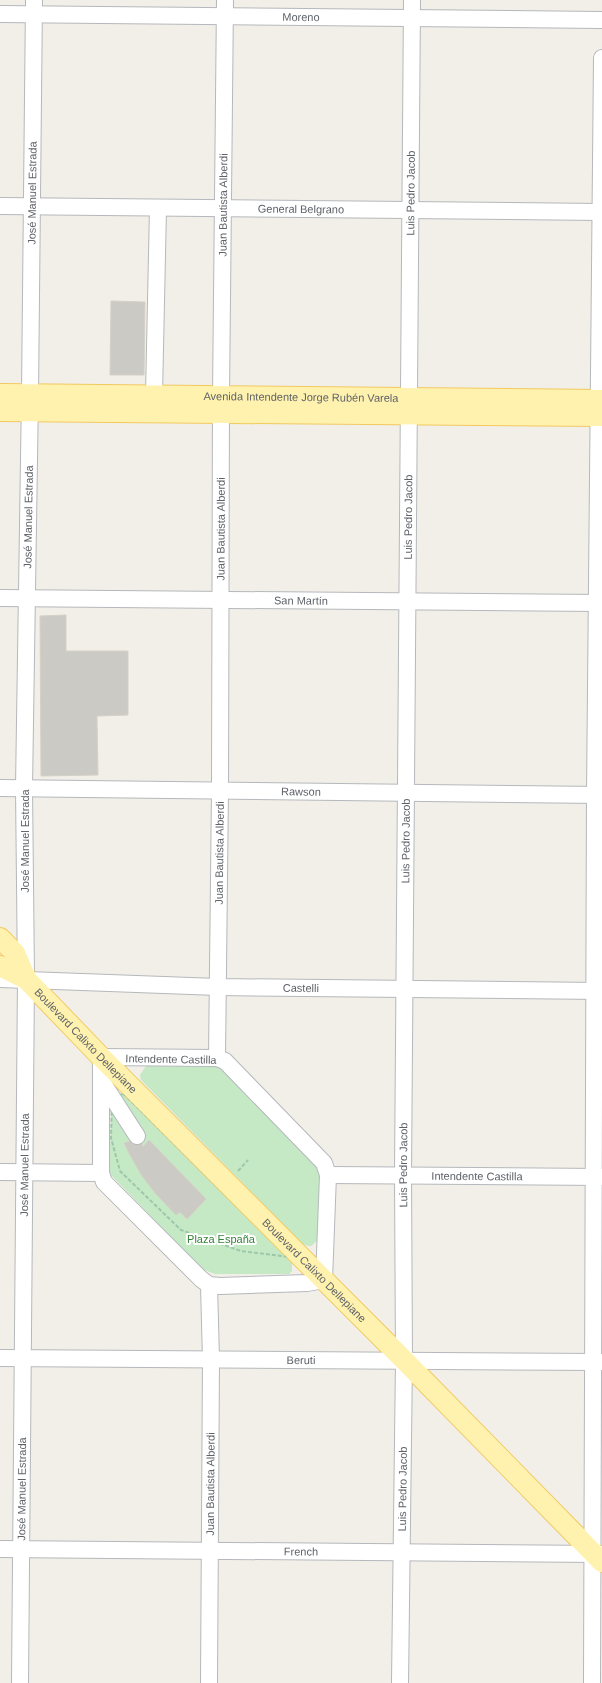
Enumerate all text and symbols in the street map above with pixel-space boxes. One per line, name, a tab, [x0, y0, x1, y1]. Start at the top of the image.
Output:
street label: Moreno	[282, 11, 320, 23]
street label: José Manuel Estrada	[26, 140, 39, 245]
street label: Luis Pedro Jacob	[404, 150, 417, 236]
street label: Juan Bautista Alberdi	[216, 153, 229, 257]
street label: General Belgrano	[258, 203, 344, 215]
street label: Avenida Intendente Jorge Rubén Varela	[203, 390, 399, 404]
street label: José Manuel Estrada	[21, 464, 35, 569]
street label: Luis Pedro Jacob	[402, 474, 414, 560]
street label: Juan Bautista Alberdi	[215, 477, 227, 581]
street label: San Martín	[274, 594, 328, 607]
street label: Rawson	[281, 785, 321, 798]
street label: José Manuel Estrada	[19, 788, 31, 893]
street label: Luis Pedro Jacob	[399, 798, 412, 884]
street label: Juan Bautista Alberdi	[213, 801, 226, 905]
street label: Castelli	[283, 982, 319, 994]
street label: Boulevard Calixto Dellepiane	[32, 986, 140, 1096]
street label: Intendente Castilla	[125, 1052, 218, 1066]
street label: José Manuel Estrada	[18, 1112, 31, 1217]
street label: Luis Pedro Jacob	[397, 1122, 409, 1208]
street label: Intendente Castilla	[431, 1170, 524, 1182]
street label: Boulevard Calixto Dellepiane	[260, 1216, 369, 1325]
park label: Plaza España	[187, 1233, 256, 1245]
street label: Beruti	[287, 1354, 315, 1366]
street label: Juan Bautista Alberdi	[204, 1432, 217, 1536]
street label: José Manuel Estrada	[15, 1436, 28, 1541]
street label: Luis Pedro Jacob	[396, 1446, 409, 1532]
street label: French	[284, 1545, 318, 1558]

